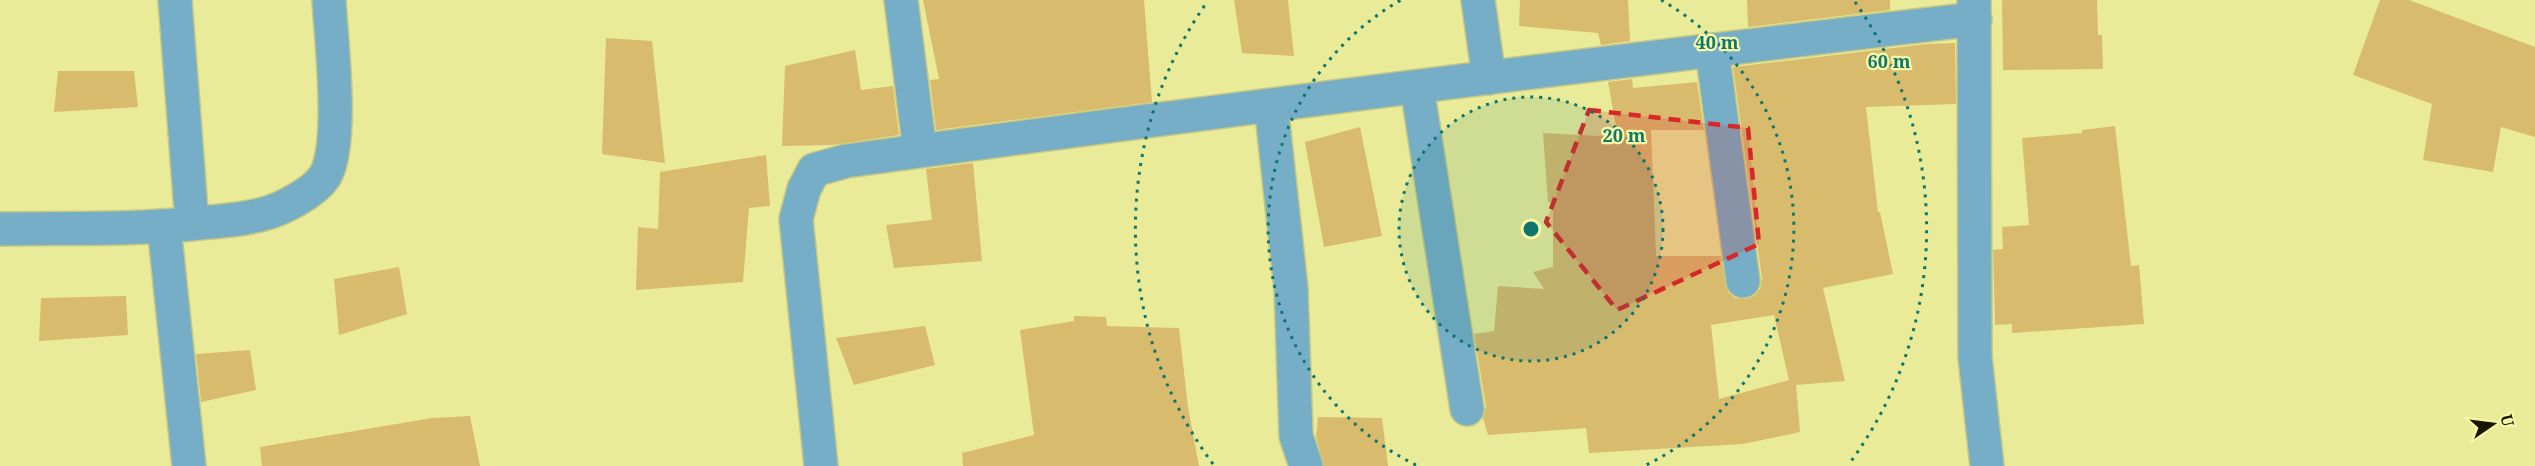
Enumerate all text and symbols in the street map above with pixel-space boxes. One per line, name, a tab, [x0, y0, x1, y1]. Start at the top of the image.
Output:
text: 40 m	[1696, 30, 1739, 54]
text: 60 m	[1868, 49, 1911, 73]
text: 20 m	[1603, 123, 1646, 147]
centre of rings	[1521, 219, 1541, 239]
north arrow	[2463, 394, 2523, 454]
text: U	[2495, 412, 2520, 429]

